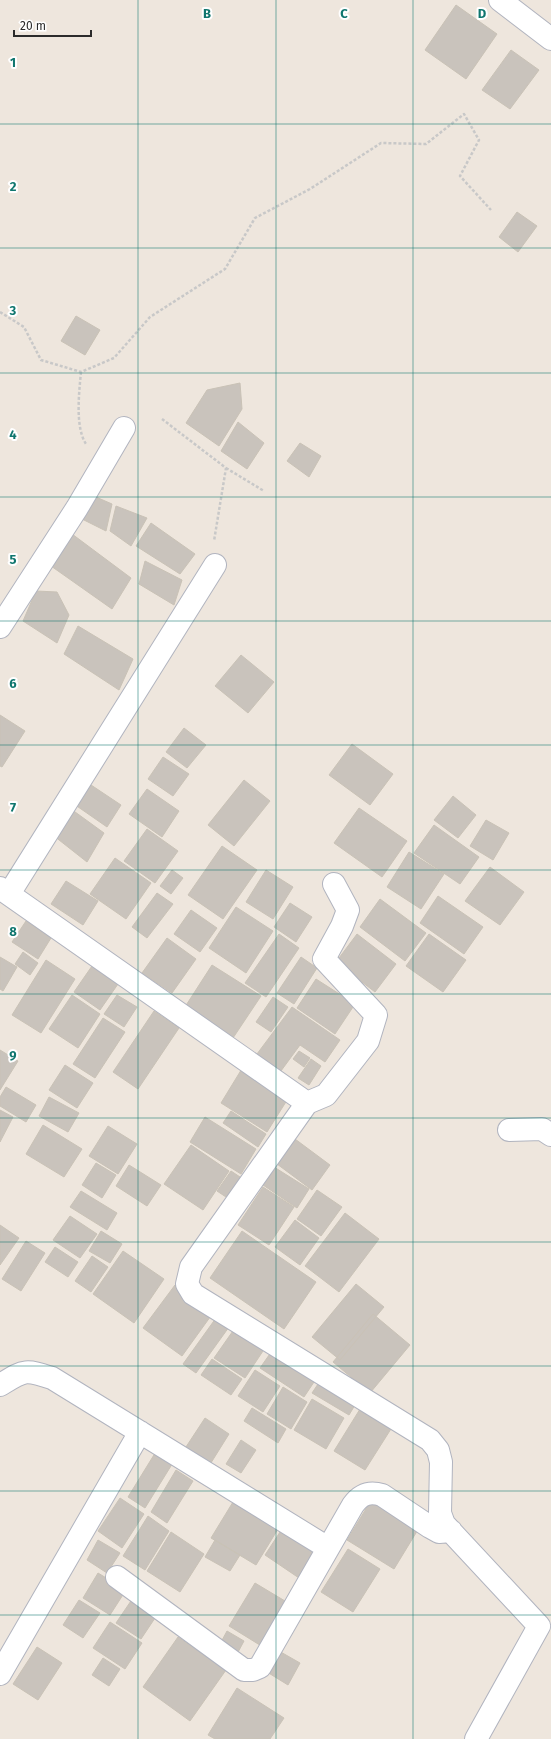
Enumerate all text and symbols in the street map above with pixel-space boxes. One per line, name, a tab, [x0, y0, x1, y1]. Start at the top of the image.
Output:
text: B	[203, 6, 211, 21]
text: C	[340, 6, 348, 21]
text: D	[478, 6, 487, 21]
scale bar	[14, 12, 91, 38]
text: 20 m	[20, 19, 46, 33]
text: 1	[10, 55, 16, 70]
text: 2	[10, 179, 17, 194]
text: 3	[9, 303, 17, 318]
text: 4	[9, 427, 17, 442]
text: 5	[10, 552, 17, 567]
text: 6	[9, 676, 17, 691]
text: 7	[10, 800, 16, 815]
text: 8	[9, 924, 17, 939]
text: 9	[9, 1048, 17, 1063]

